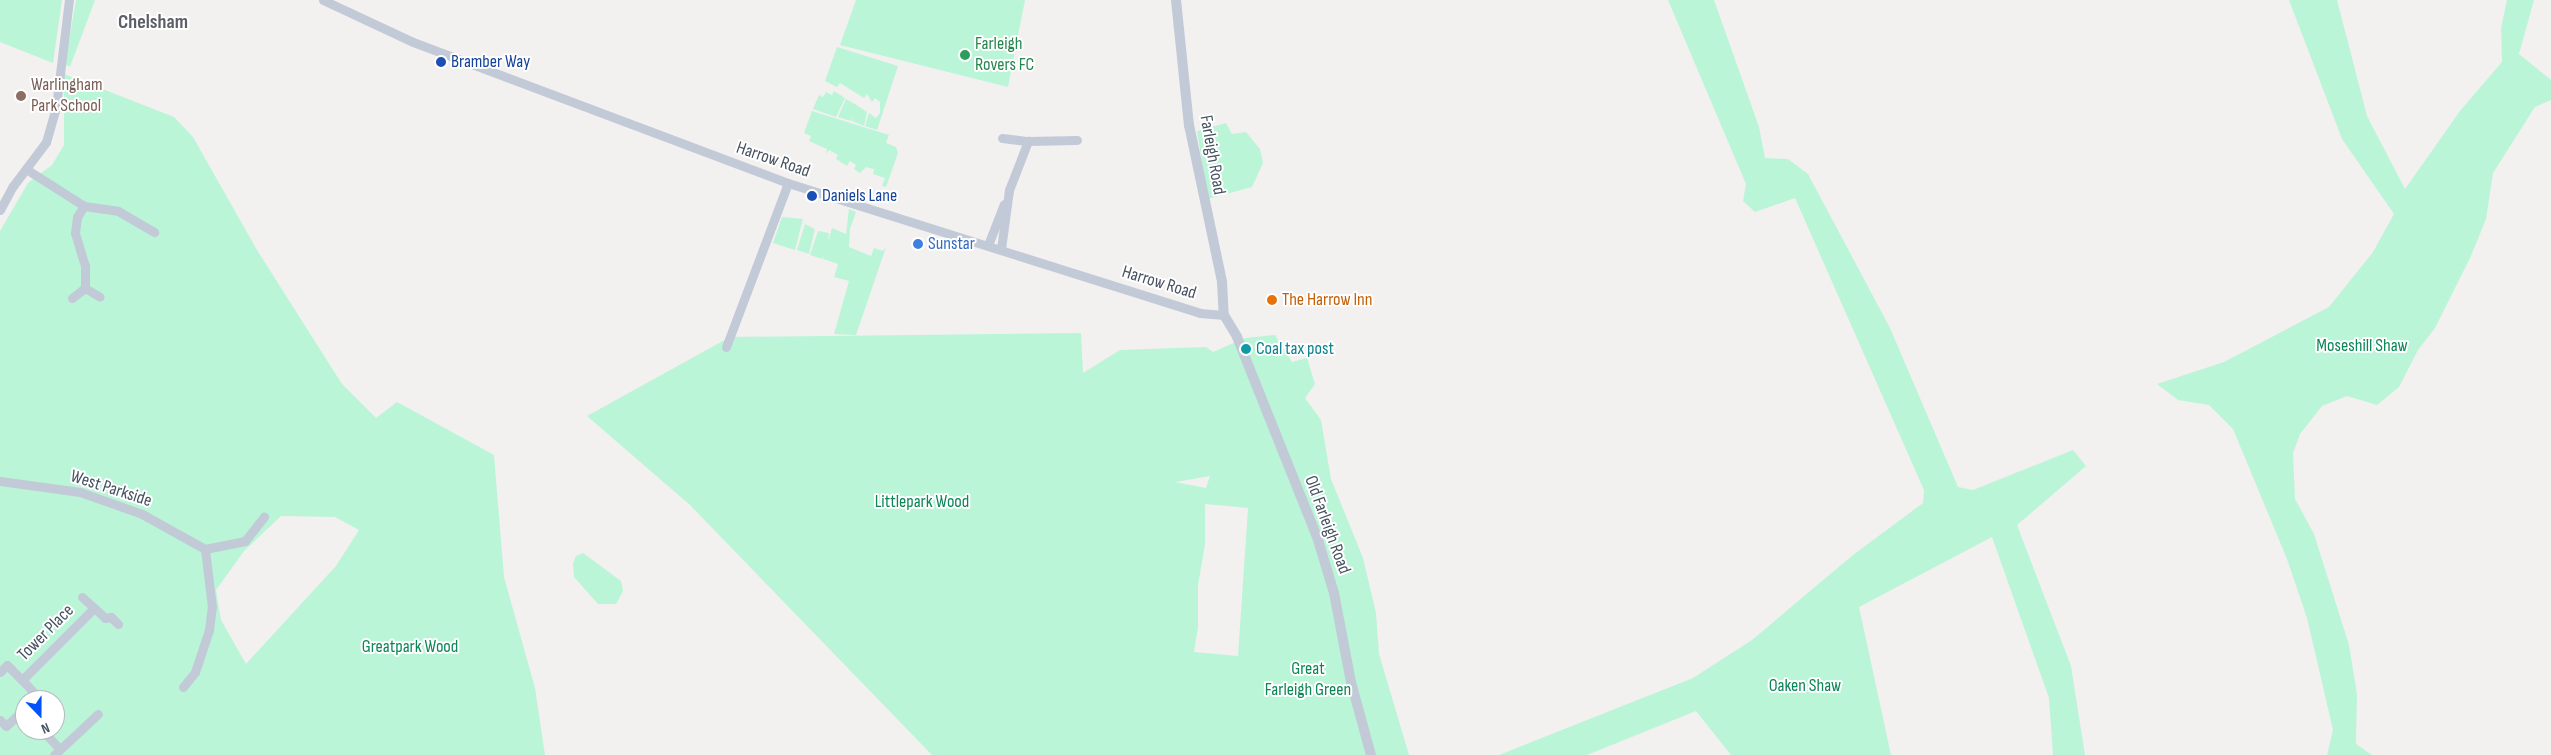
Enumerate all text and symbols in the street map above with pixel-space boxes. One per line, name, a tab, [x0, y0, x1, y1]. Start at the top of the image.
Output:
district label: Chelsham	[118, 10, 188, 34]
place label: Farleigh Rovers FC	[975, 34, 1034, 76]
marker: Farleigh Rovers FC	[959, 49, 971, 61]
place label: Bramber Way	[451, 51, 530, 73]
marker: Bramber Way	[435, 56, 447, 68]
place label: Warlingham Park School	[31, 75, 102, 118]
marker: Warlingham Park School	[15, 90, 27, 102]
street label: Farleigh Road	[1194, 114, 1230, 196]
street label: Harrow Road	[733, 137, 813, 183]
place label: Daniels Lane	[822, 185, 897, 207]
marker: Daniels Lane	[806, 190, 818, 202]
place label: Sunstar	[928, 233, 975, 255]
marker: Sunstar	[912, 238, 924, 250]
street label: Harrow Road	[1119, 261, 1199, 305]
place label: The Harrow Inn	[1282, 289, 1372, 311]
marker: The Harrow Inn	[1266, 294, 1278, 306]
park label: Moseshill Shaw	[2316, 335, 2408, 357]
place label: Coal tax post	[1256, 338, 1334, 360]
marker: Coal tax post	[1240, 343, 1252, 355]
street label: West Parkside	[68, 466, 154, 512]
street label: Old Farleigh Road	[1299, 473, 1355, 577]
park label: Littlepark Wood	[875, 491, 969, 513]
street label: Tower Place	[13, 600, 79, 666]
park label: Greatpark Wood	[362, 636, 458, 658]
park label: Great Farleigh Green	[1265, 659, 1351, 702]
park label: Oaken Shaw	[1769, 675, 1841, 697]
north arrow	[15, 690, 65, 740]
text: N	[39, 719, 52, 738]

